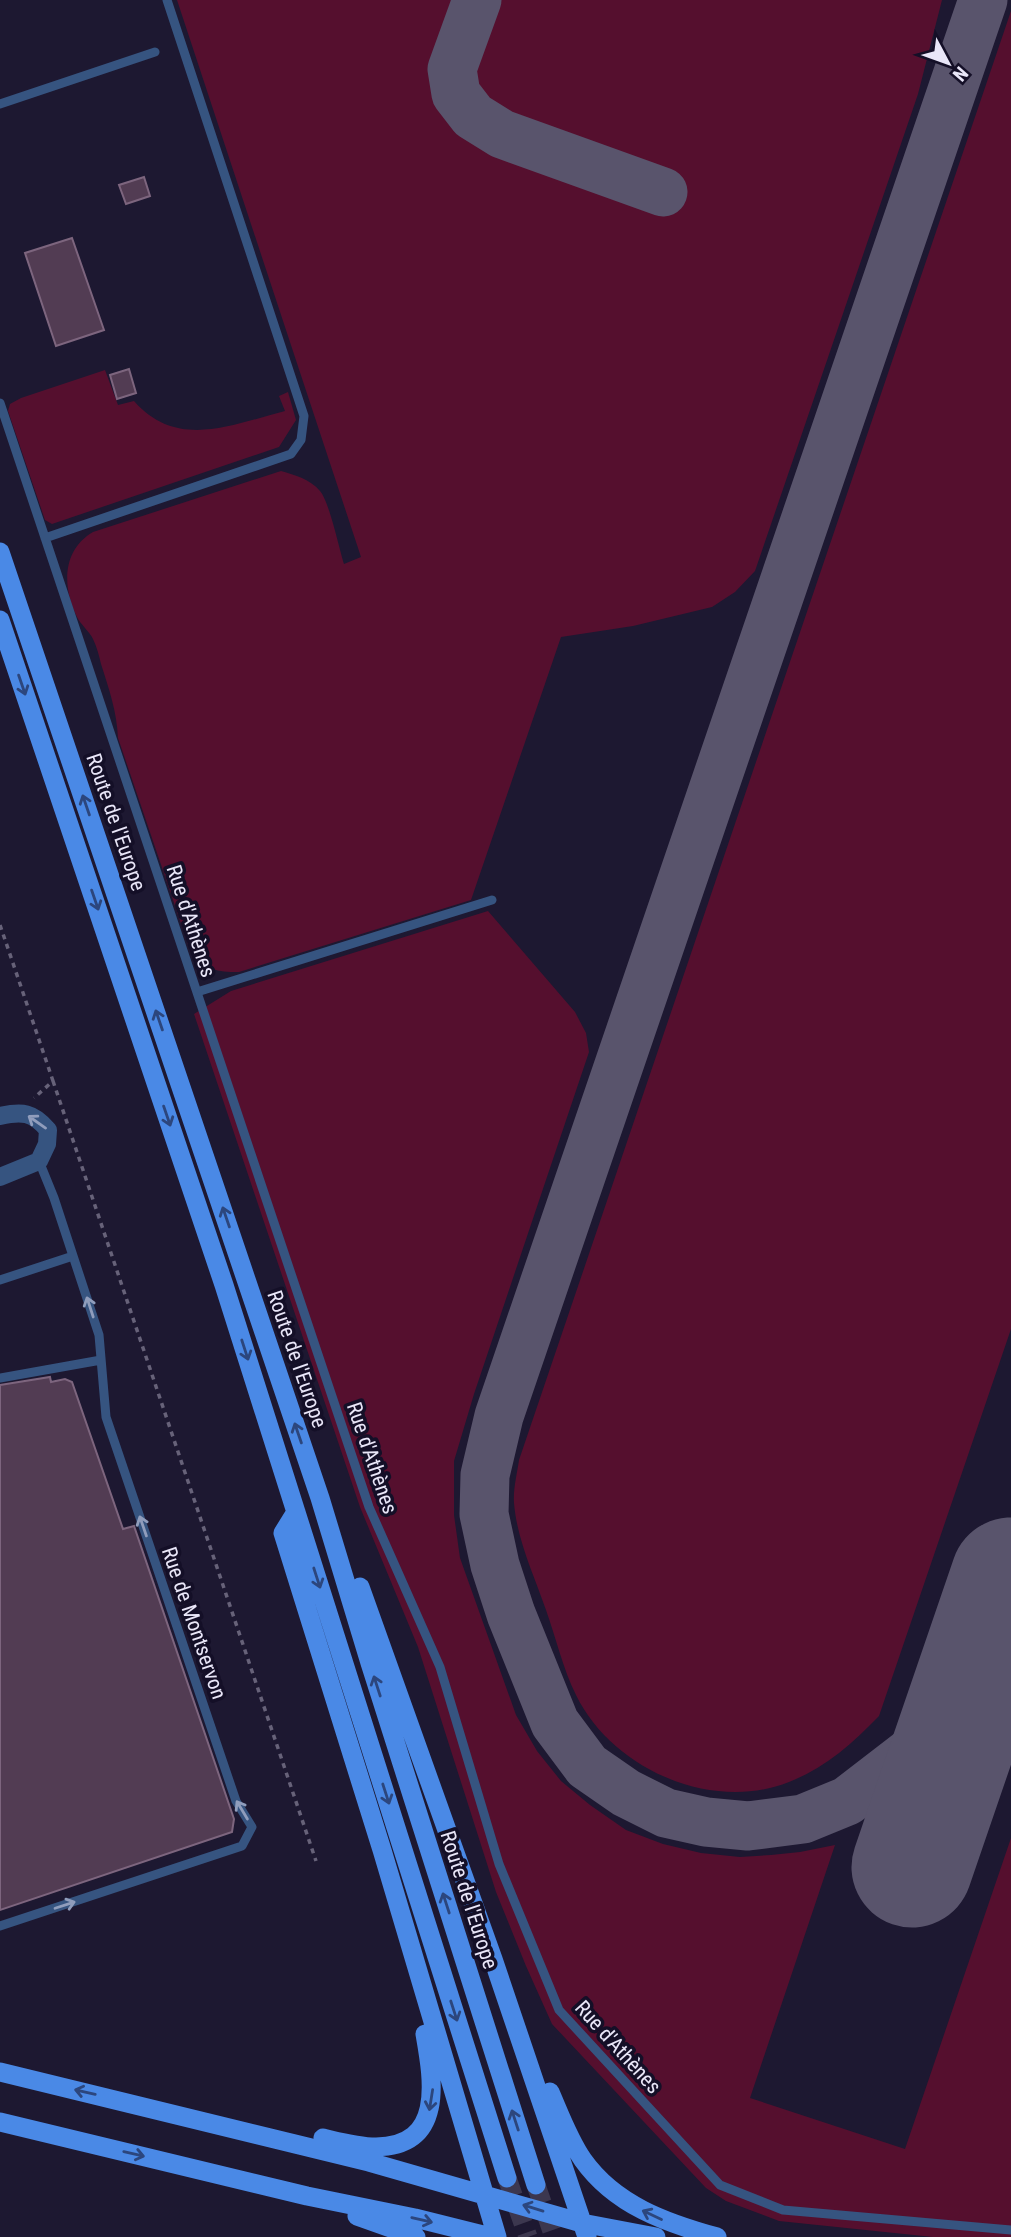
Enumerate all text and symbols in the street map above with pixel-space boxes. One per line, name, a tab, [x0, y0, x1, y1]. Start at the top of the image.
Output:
north arrow	[913, 28, 983, 98]
text: N	[948, 62, 973, 86]
one-way arrow	[17, 673, 29, 695]
street label: Route de l'Europe	[81, 750, 151, 894]
one-way arrow	[79, 794, 91, 816]
street label: Rue d'Athènes	[162, 862, 220, 980]
one-way arrow	[89, 889, 102, 911]
one-way arrow	[152, 1010, 164, 1032]
one-way arrow	[162, 1104, 174, 1126]
one-way arrow	[28, 1114, 47, 1129]
one-way arrow	[219, 1207, 231, 1229]
street label: Route de l'Europe	[262, 1287, 332, 1431]
one-way arrow	[83, 1296, 95, 1318]
one-way arrow	[239, 1339, 252, 1361]
street label: Rue d'Athènes	[342, 1399, 402, 1517]
one-way arrow	[291, 1422, 304, 1444]
one-way arrow	[136, 1516, 148, 1538]
street label: Rue de Montservon	[157, 1544, 231, 1702]
one-way arrow	[312, 1566, 324, 1588]
one-way arrow	[370, 1675, 383, 1697]
one-way arrow	[380, 1783, 393, 1805]
one-way arrow	[235, 1801, 249, 1821]
street label: Route de l'Europe	[435, 1828, 503, 1972]
one-way arrow	[439, 1892, 452, 1914]
one-way arrow	[53, 1897, 75, 1910]
street label: Rue d'Athènes	[570, 1996, 666, 2098]
one-way arrow	[449, 2000, 462, 2022]
one-way arrow	[75, 2085, 97, 2098]
one-way arrow	[424, 2088, 437, 2111]
one-way arrow	[508, 2109, 520, 2131]
one-way arrow	[122, 2148, 145, 2161]
one-way arrow	[522, 2201, 544, 2214]
one-way arrow	[642, 2208, 663, 2221]
one-way arrow	[410, 2213, 433, 2227]

